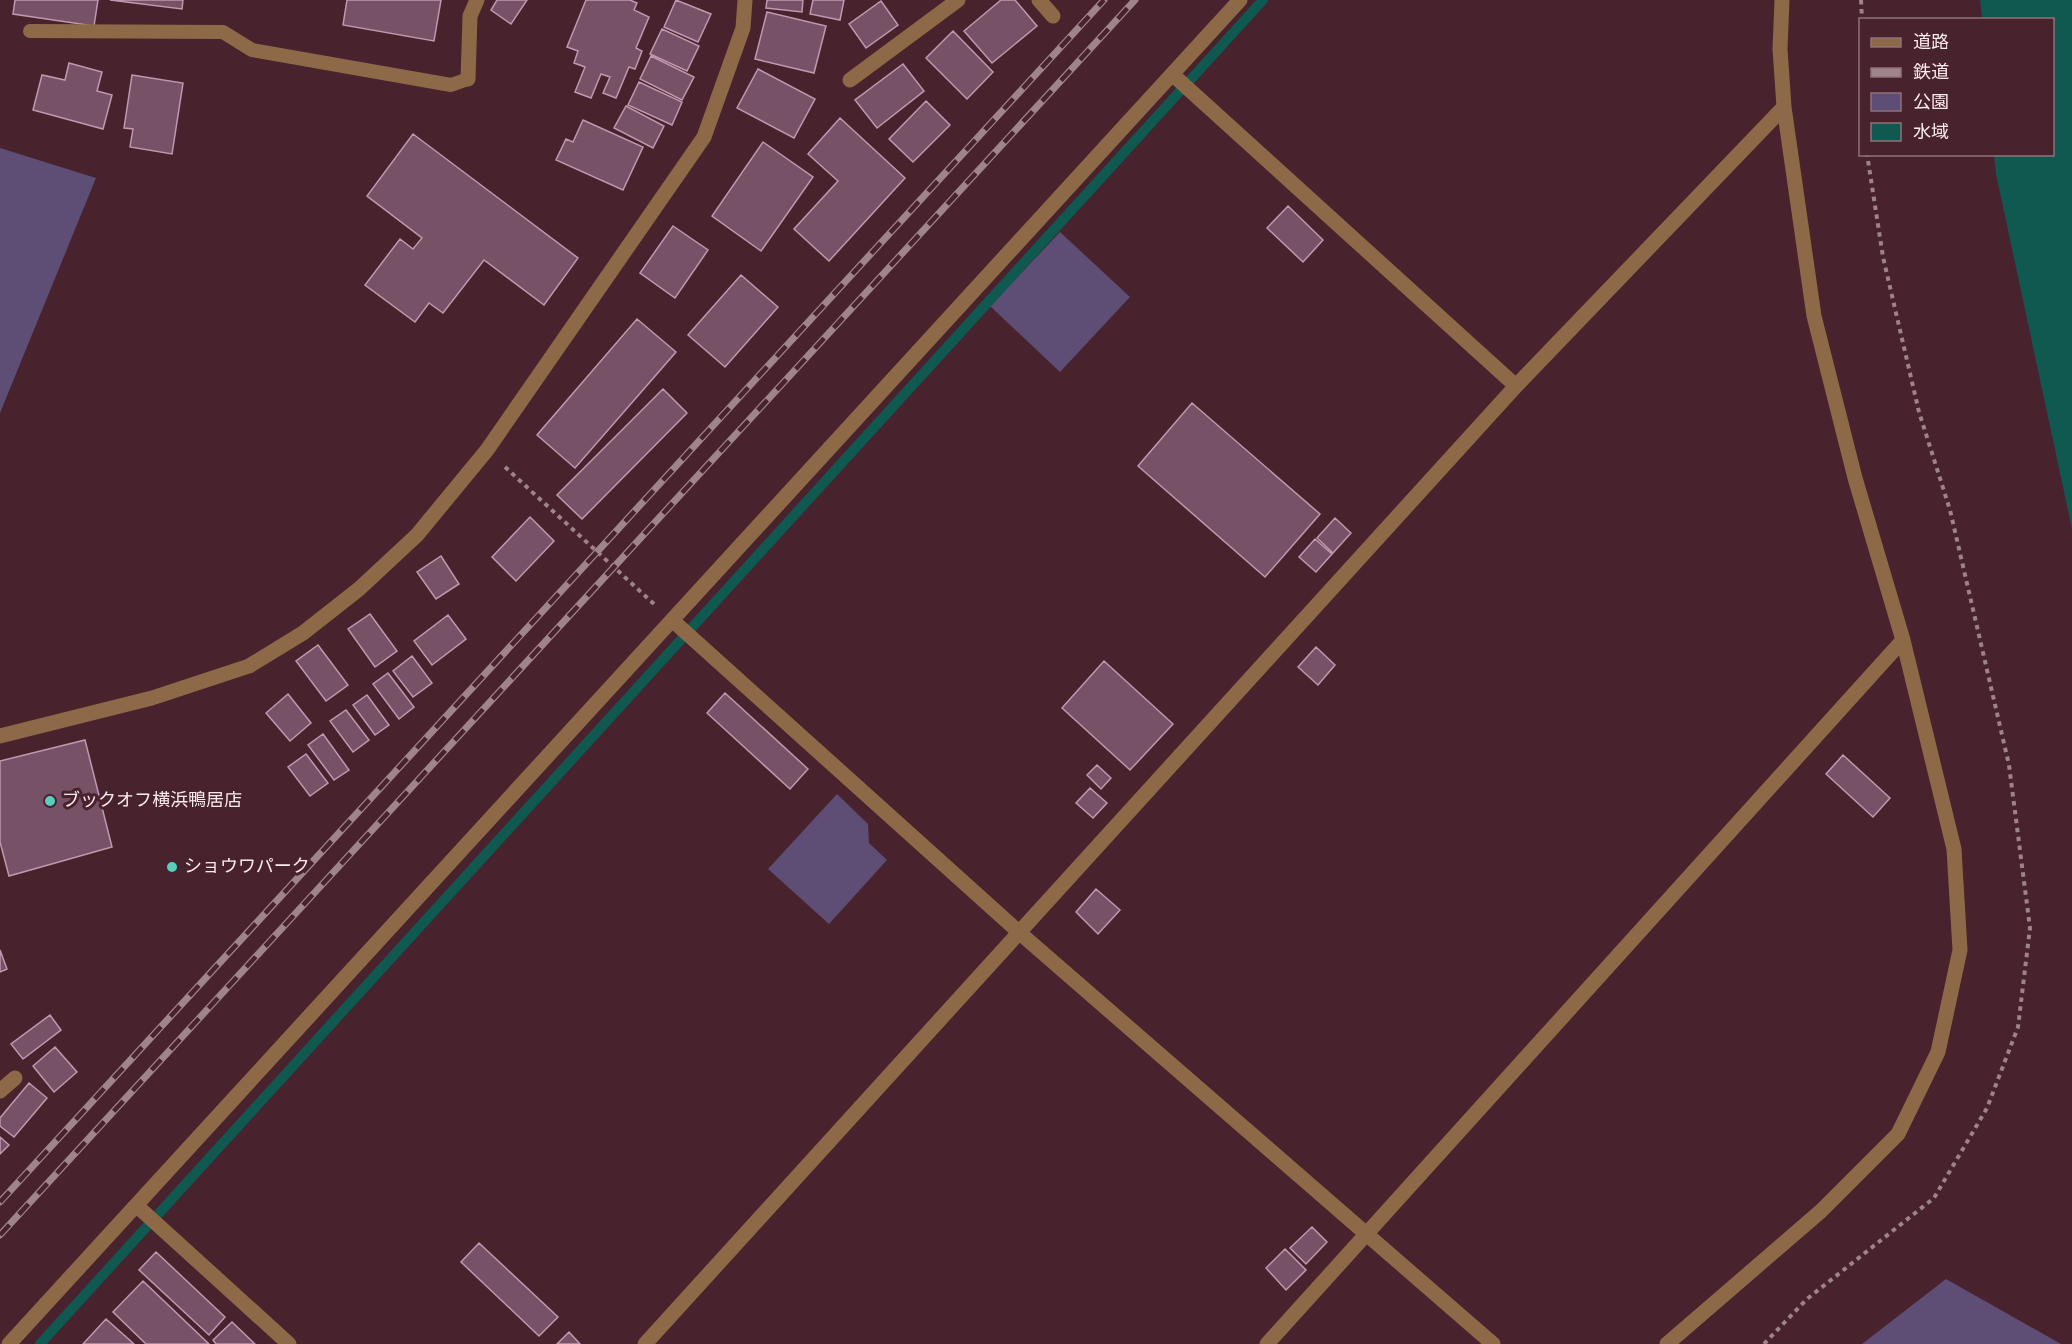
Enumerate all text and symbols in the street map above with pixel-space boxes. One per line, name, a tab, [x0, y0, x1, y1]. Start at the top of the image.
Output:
legend	[1859, 18, 2054, 156]
text: 道路	[1913, 32, 1949, 52]
text: 鉄道	[1913, 62, 1949, 82]
text: 公園	[1913, 93, 1949, 112]
text: 水域	[1913, 123, 1949, 142]
place label: ブックオフ横浜鴨居店	[62, 790, 242, 810]
marker: ブックオフ横浜鴨居店	[43, 794, 57, 808]
place label: ショウワパーク	[184, 857, 310, 876]
marker: ショウワパーク	[165, 860, 179, 874]

